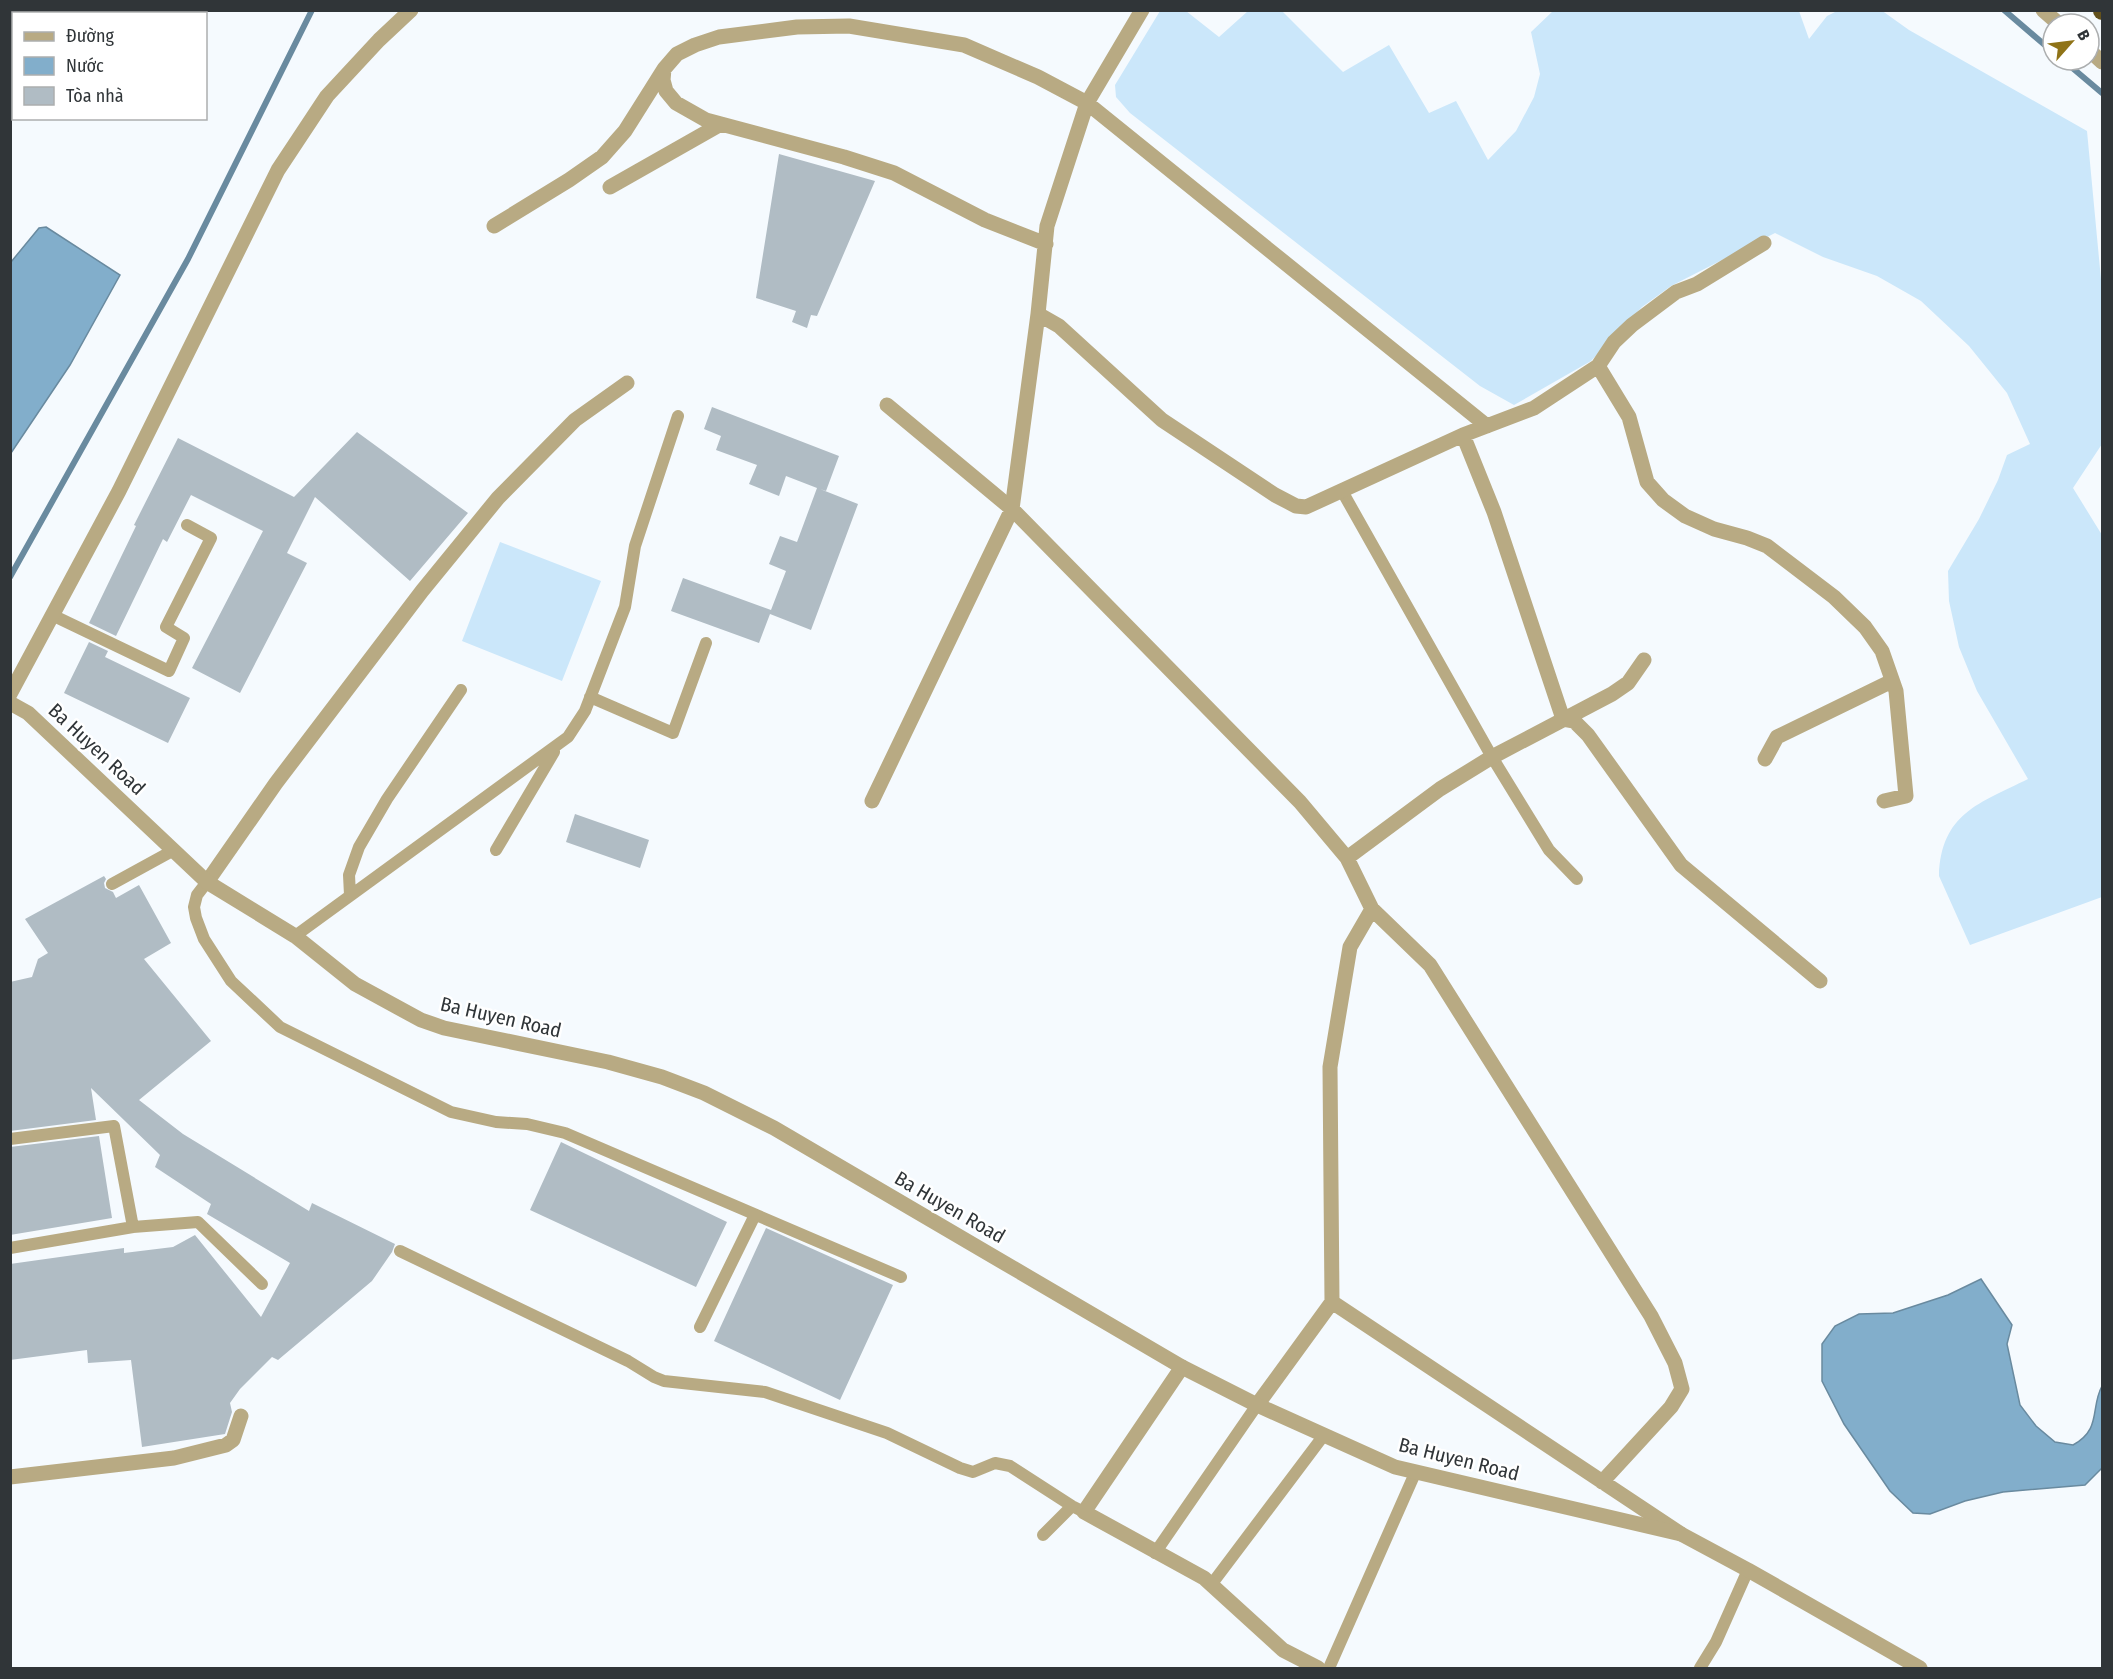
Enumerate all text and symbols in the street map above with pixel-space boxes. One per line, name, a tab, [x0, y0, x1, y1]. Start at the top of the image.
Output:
legend	[12, 12, 207, 120]
north arrow	[2041, 12, 2101, 72]
text: Đường	[66, 25, 114, 47]
text: B	[2073, 27, 2094, 44]
text: Nước	[66, 55, 104, 77]
text: Tòa nhà	[66, 85, 124, 107]
street label: Ba Huyen Road	[44, 698, 150, 800]
street label: Ba Huyen Road	[438, 991, 564, 1043]
street label: Ba Huyen Road	[891, 1166, 1009, 1248]
street label: Ba Huyen Road	[1396, 1432, 1522, 1486]

